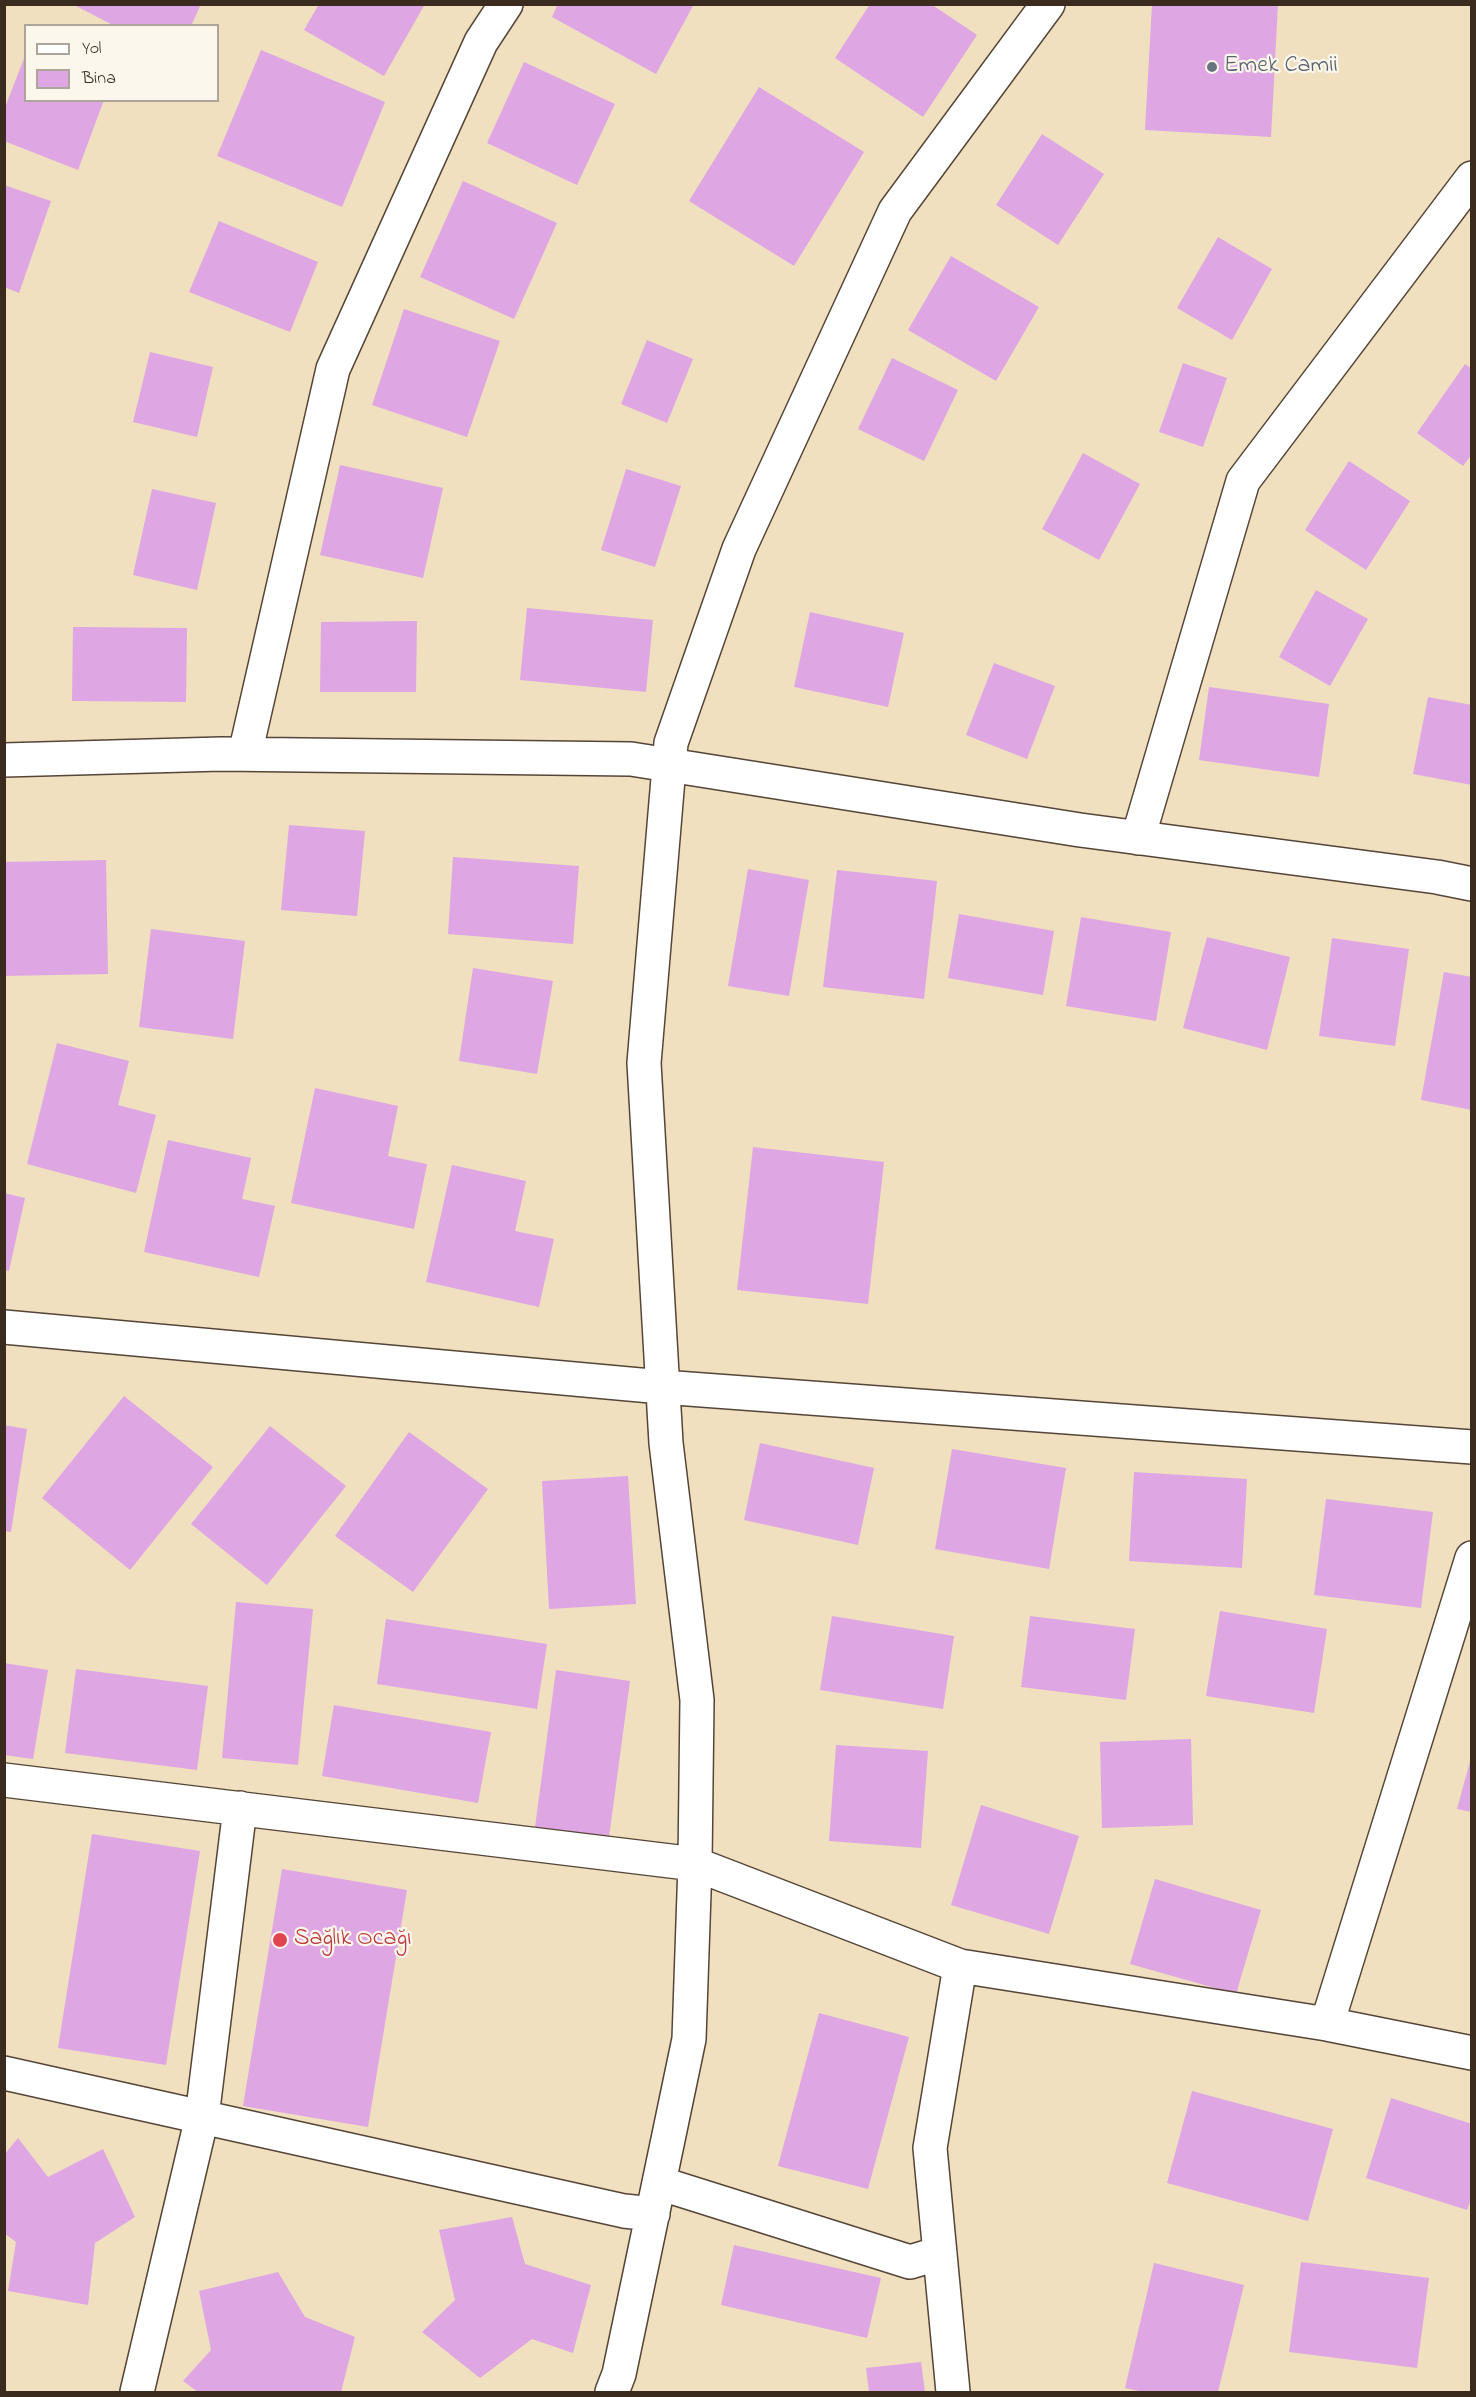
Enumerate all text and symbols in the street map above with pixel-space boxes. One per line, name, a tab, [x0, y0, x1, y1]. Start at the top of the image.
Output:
legend	[24, 24, 219, 102]
text: Yol	[82, 36, 102, 62]
place label: Emek Camii	[1224, 53, 1338, 81]
marker: Emek Camii	[1205, 60, 1219, 74]
text: Bina	[82, 66, 116, 92]
place label: Sağlık Ocağı	[294, 1926, 412, 1954]
marker: Sağlık Ocağı	[271, 1931, 289, 1949]

